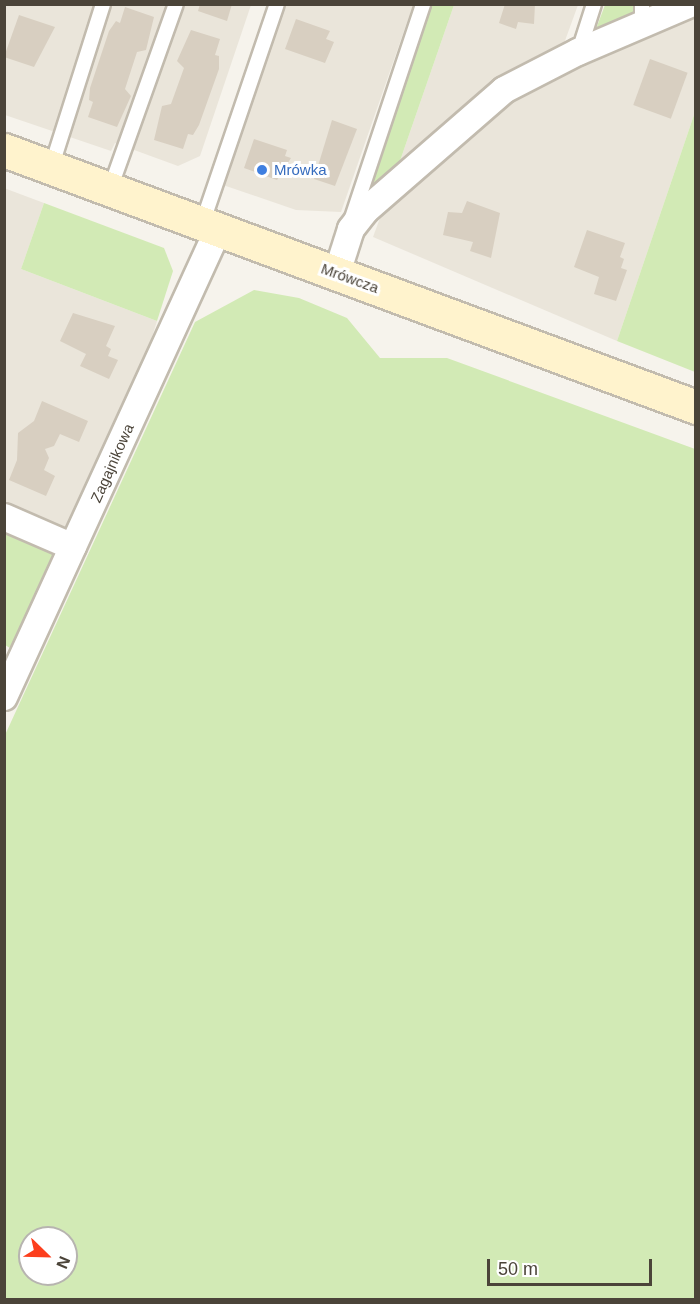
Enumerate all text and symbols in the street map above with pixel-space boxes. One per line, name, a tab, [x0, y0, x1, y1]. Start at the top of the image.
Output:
place label: Mrówka	[274, 161, 327, 179]
marker: Mrówka	[255, 163, 269, 177]
street label: Mrówcza	[319, 259, 381, 297]
street label: Zagajnikowa	[87, 421, 137, 505]
north arrow	[18, 1226, 78, 1286]
scale bar	[490, 1247, 655, 1285]
text: N	[53, 1254, 73, 1271]
text: 50 m	[498, 1259, 538, 1279]

